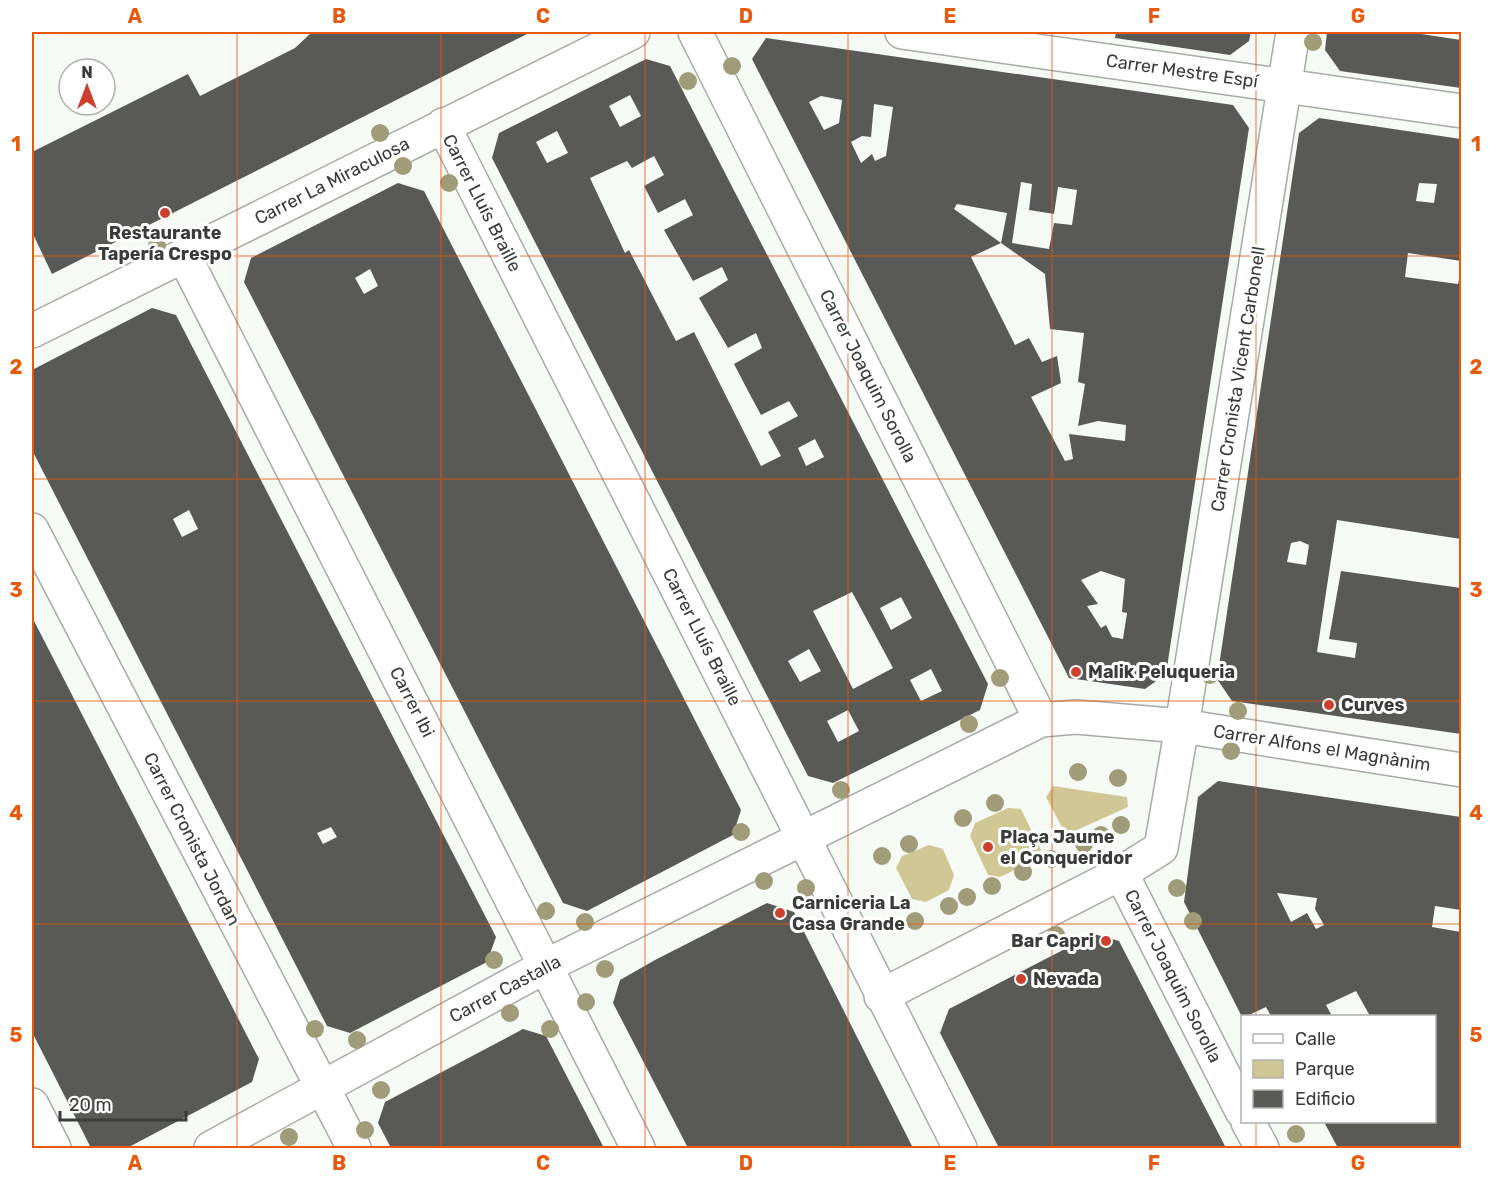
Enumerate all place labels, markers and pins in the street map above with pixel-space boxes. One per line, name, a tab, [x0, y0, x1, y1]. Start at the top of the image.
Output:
marker: Restaurante Tapería Crespo	[158, 206, 172, 220]
place label: Restaurante Tapería Crespo	[98, 222, 232, 265]
place label: Malik Peluqueria	[1088, 661, 1235, 683]
marker: Malik Peluqueria	[1069, 665, 1083, 679]
place label: Curves	[1341, 694, 1404, 716]
marker: Curves	[1322, 698, 1336, 712]
place label: Plaça Jaume el Conqueridor	[1000, 826, 1132, 869]
marker: Plaça Jaume el Conqueridor	[981, 840, 995, 854]
place label: Carniceria La Casa Grande	[792, 892, 911, 935]
marker: Carniceria La Casa Grande	[773, 906, 787, 920]
place label: Bar Capri	[1011, 930, 1094, 952]
marker: Bar Capri	[1099, 934, 1113, 948]
place label: Nevada	[1033, 968, 1099, 990]
marker: Nevada	[1014, 972, 1028, 986]

